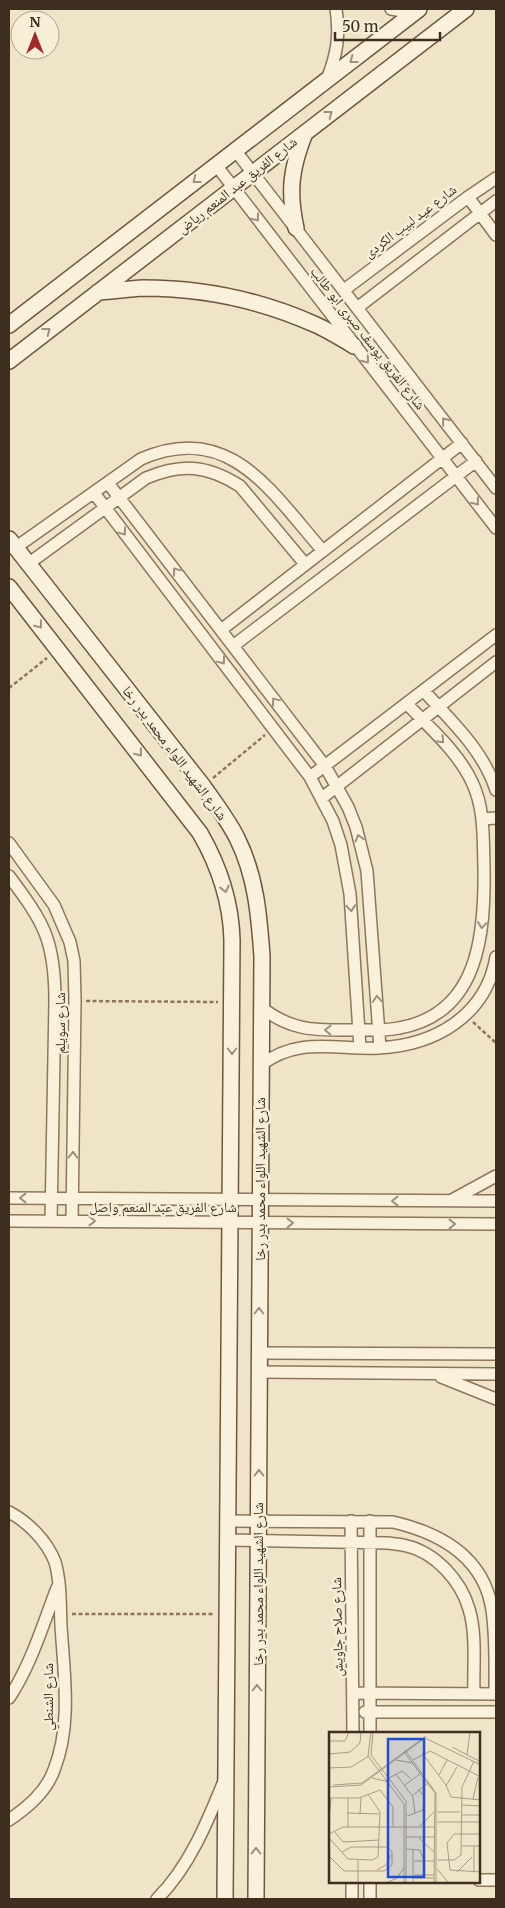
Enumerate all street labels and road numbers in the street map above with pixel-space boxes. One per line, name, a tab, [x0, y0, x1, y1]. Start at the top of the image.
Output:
street label: شارع الفريق عبد المنعم رياض	[173, 133, 301, 238]
street label: شارع عيد لبيب الكردى	[360, 180, 461, 263]
street label: شارع الفريق يوسف صبرى ابو طالب	[306, 263, 429, 414]
street label: شارع الشهيد اللواء محمد بدر رخا	[118, 682, 231, 824]
street label: شارع سويلم	[51, 992, 70, 1054]
street label: شارع الشهيد اللواء محمد بدر رخا	[251, 1097, 270, 1261]
street label: شارع الفريق عبد المنعم واصل	[89, 1198, 237, 1217]
street label: شارع الشهيد اللواء محمد بدر رخا	[249, 1502, 268, 1666]
street label: شارع صلاح جاويش	[327, 1577, 348, 1677]
street label: شارع الشنطي	[39, 1663, 60, 1731]

